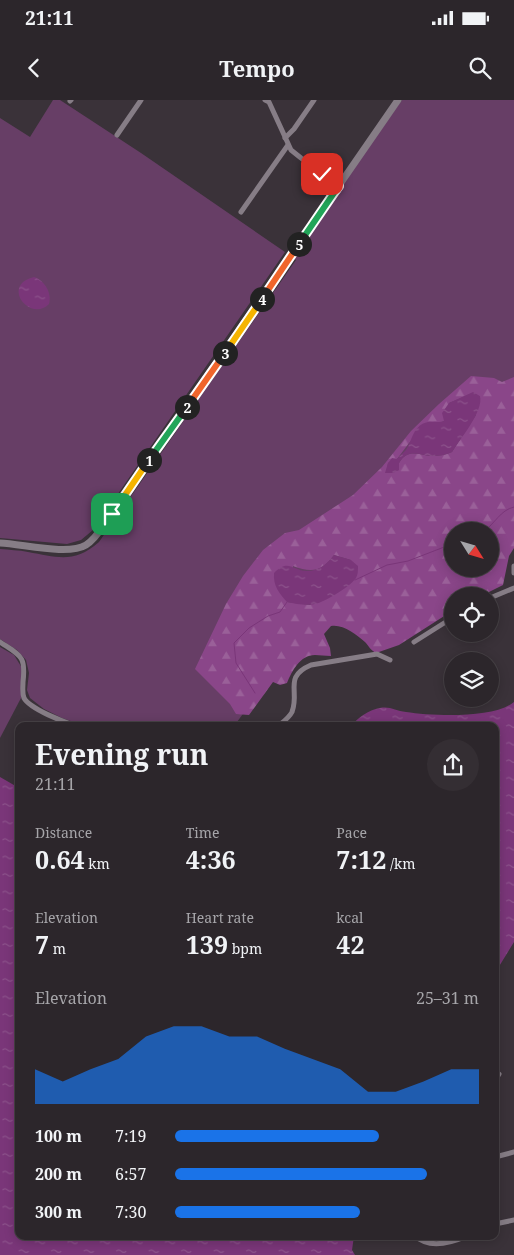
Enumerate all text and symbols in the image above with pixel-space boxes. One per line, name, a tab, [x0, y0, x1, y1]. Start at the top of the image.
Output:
text: 21:11	[25, 5, 74, 31]
text: Tempo	[219, 53, 295, 83]
icon: back	[20, 54, 48, 82]
icon: search	[466, 54, 494, 82]
pin	[301, 153, 343, 195]
icon: check	[308, 160, 336, 188]
pin: 5	[286, 232, 312, 256]
text: 5	[296, 235, 303, 254]
pin: 4	[250, 286, 274, 312]
text: 4	[259, 290, 266, 309]
pin: 3	[212, 340, 238, 366]
text: 3	[222, 344, 229, 363]
pin: 2	[174, 394, 200, 420]
text: 2	[184, 398, 191, 417]
pin: 1	[136, 448, 162, 472]
text: 1	[146, 451, 153, 470]
pin	[91, 493, 133, 535]
icon: arrive	[98, 500, 126, 528]
north arrow	[444, 522, 499, 578]
map controls	[444, 522, 499, 707]
button: locate	[444, 587, 499, 642]
button: layers	[444, 652, 499, 707]
text: Evening run	[35, 735, 208, 773]
button: share	[427, 739, 479, 791]
text: 21:11	[35, 773, 75, 795]
text: Distance	[35, 823, 92, 842]
text: Time	[186, 823, 219, 842]
text: Pace	[336, 823, 367, 842]
text: 0.64	[35, 842, 85, 876]
text: 4:36	[186, 842, 236, 876]
text: 7:12	[336, 842, 386, 876]
text: km	[85, 854, 110, 873]
text: /km	[386, 854, 415, 873]
text: Elevation	[35, 908, 98, 927]
text: Heart rate	[186, 908, 254, 927]
text: kcal	[336, 908, 363, 927]
text: 7	[35, 927, 49, 961]
text: 139	[186, 927, 228, 961]
text: 42	[336, 927, 365, 961]
text: m	[49, 939, 66, 958]
text: bpm	[228, 939, 262, 958]
text: Elevation	[35, 987, 107, 1009]
text: 25–31 m	[416, 987, 479, 1009]
text: 100 m	[35, 1125, 82, 1147]
text: 7:19	[115, 1125, 146, 1147]
text: 200 m	[35, 1163, 82, 1185]
text: 6:57	[115, 1163, 146, 1185]
text: 300 m	[35, 1201, 82, 1223]
text: 7:30	[115, 1201, 146, 1223]

